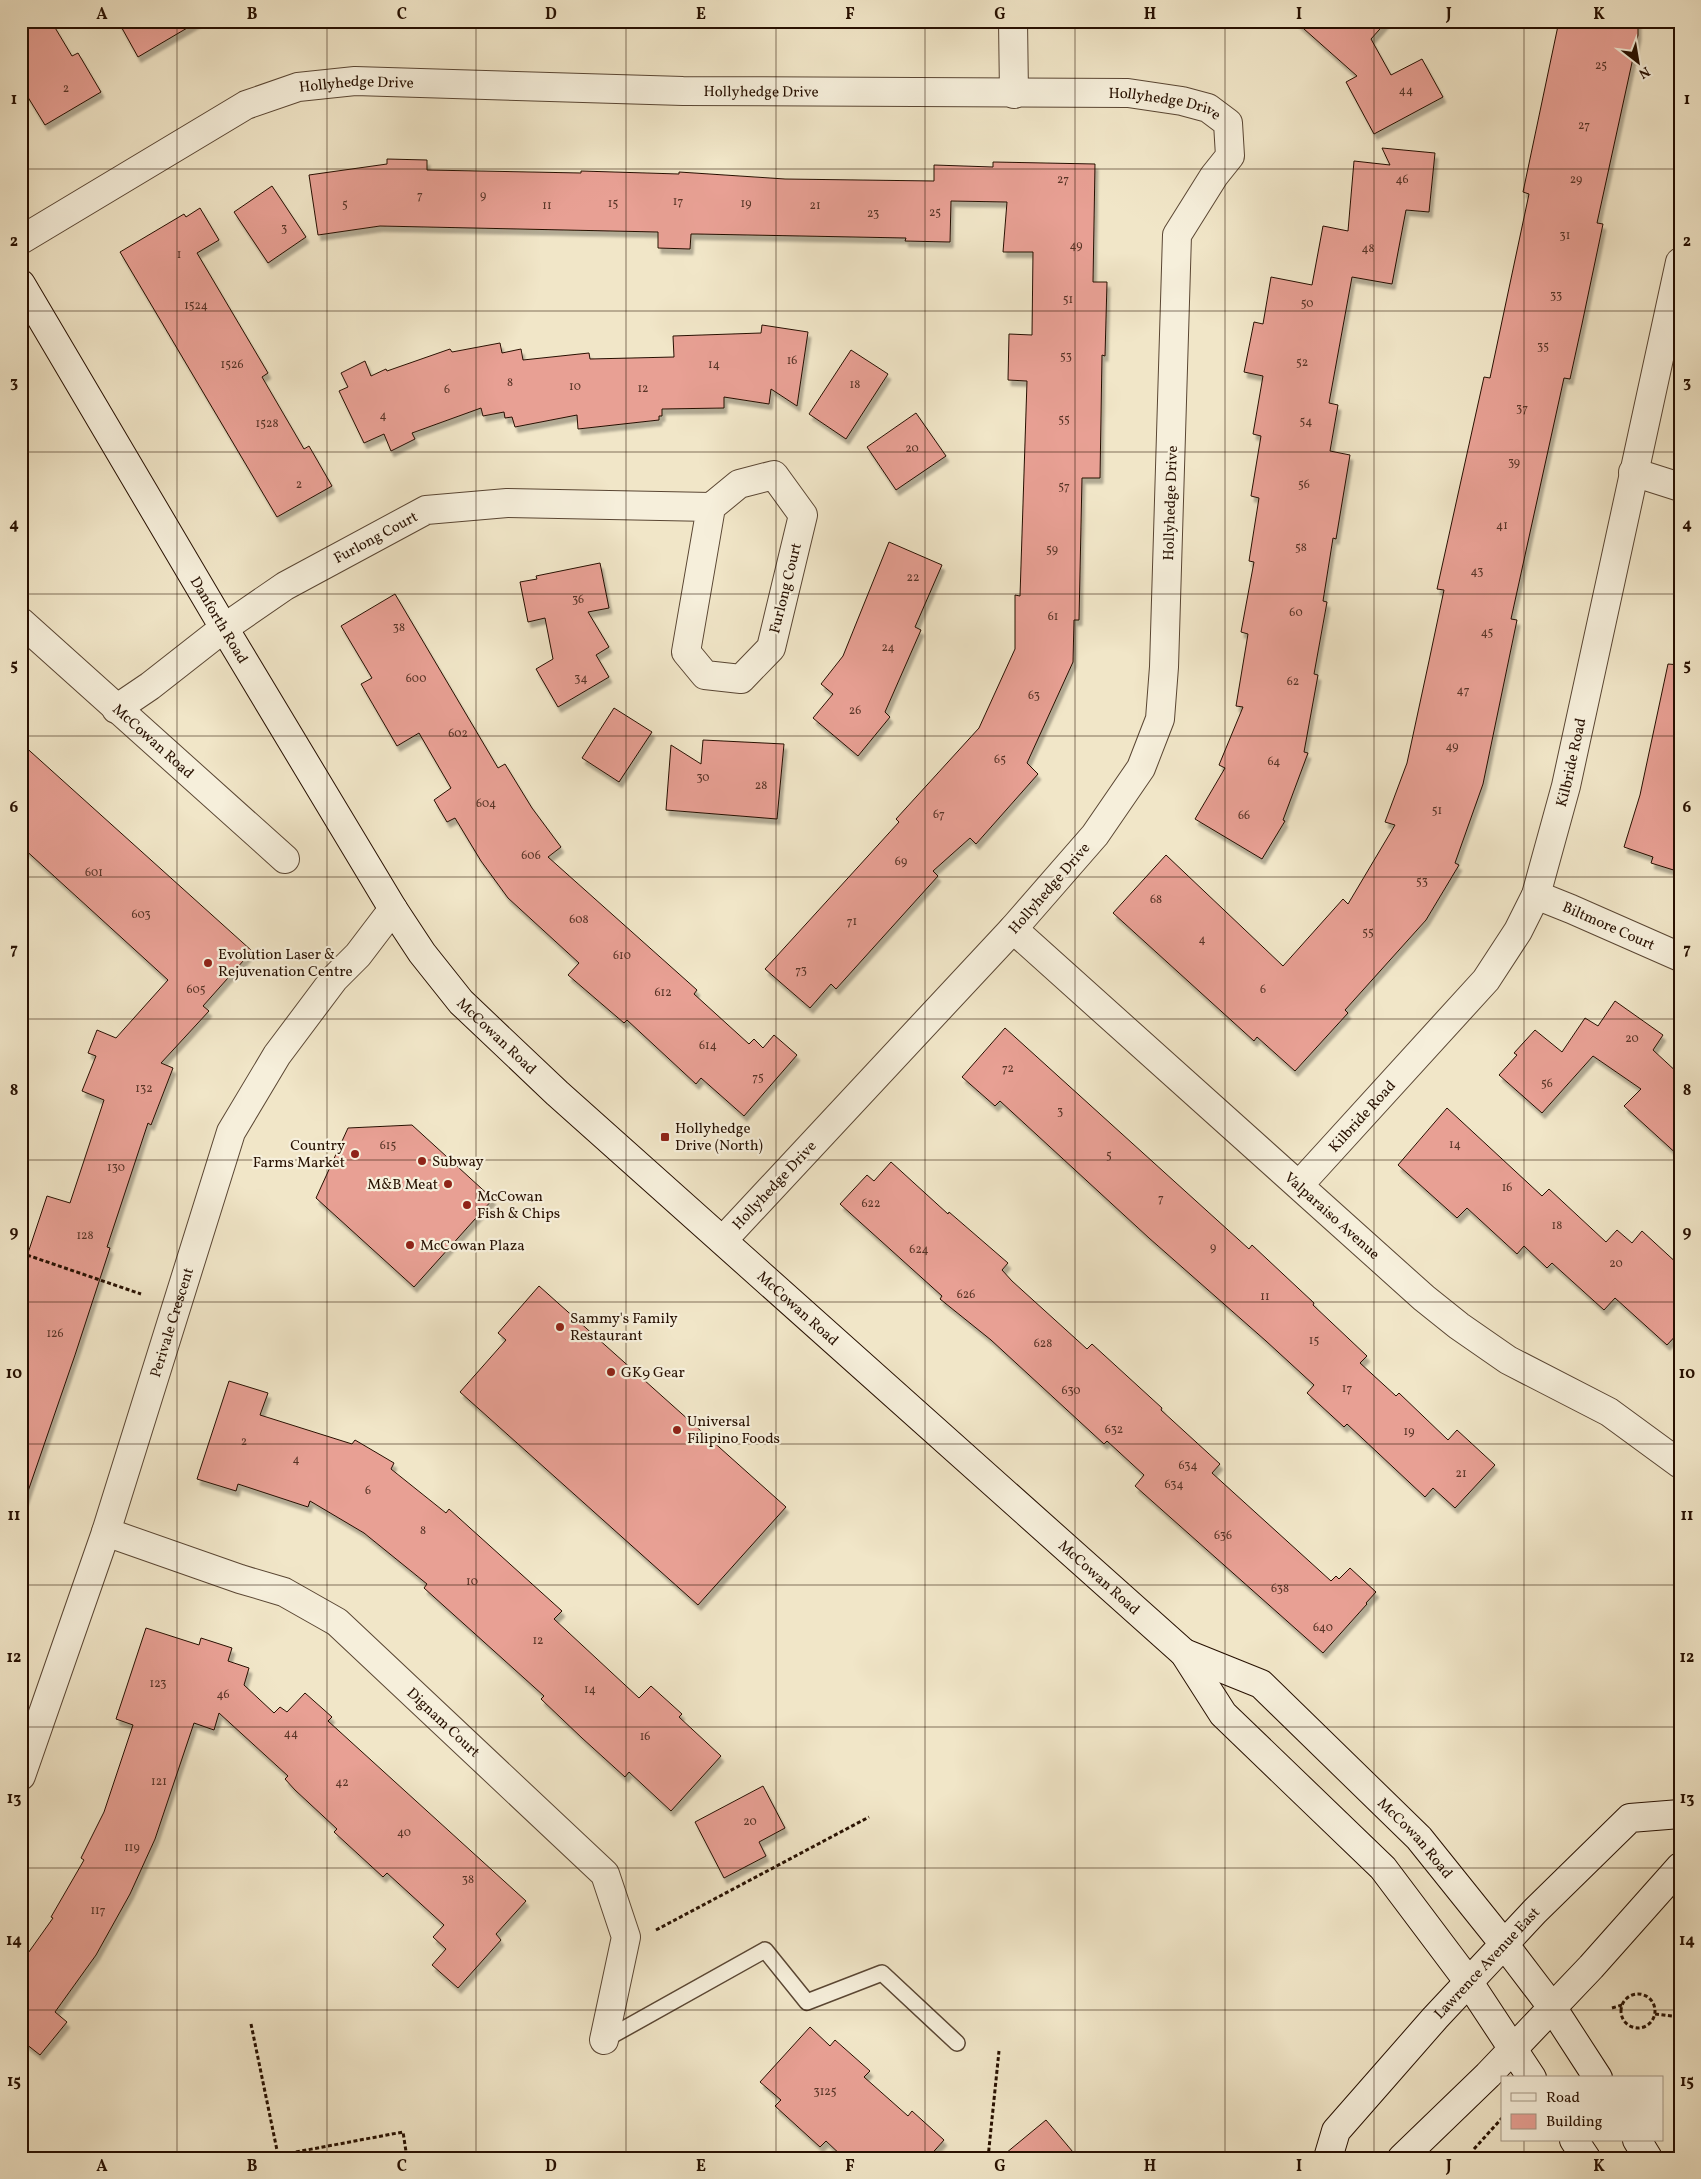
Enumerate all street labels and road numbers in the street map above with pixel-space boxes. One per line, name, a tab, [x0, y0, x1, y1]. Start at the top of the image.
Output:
street label: Hollyhedge Drive	[298, 72, 414, 99]
street label: Hollyhedge Drive	[703, 82, 819, 104]
street label: Hollyhedge Drive	[1108, 84, 1225, 126]
street label: Hollyhedge Drive	[1159, 445, 1184, 561]
street label: Furlong Court	[330, 507, 422, 570]
street label: Furlong Court	[765, 541, 808, 636]
street label: Danforth Road	[184, 573, 252, 668]
street label: McCowan Road	[107, 700, 198, 784]
street label: Kilbride Road	[1552, 716, 1592, 810]
street label: Hollyhedge Drive	[1004, 839, 1096, 939]
street label: Biltmore Court	[1559, 898, 1658, 957]
street label: McCowan Road	[451, 994, 540, 1080]
street label: Kilbride Road	[1325, 1076, 1401, 1158]
street label: Hollyhedge Drive	[728, 1137, 822, 1235]
street label: Valparaiso Avenue	[1279, 1168, 1384, 1265]
street label: Perivale Crescent	[146, 1265, 200, 1380]
street label: McCowan Road	[752, 1267, 842, 1351]
street label: McCowan Road	[1053, 1536, 1144, 1621]
street label: Dignam Court	[401, 1684, 484, 1763]
street label: McCowan Road	[1372, 1794, 1457, 1884]
street label: Lawrence Avenue East	[1430, 1903, 1545, 2025]

